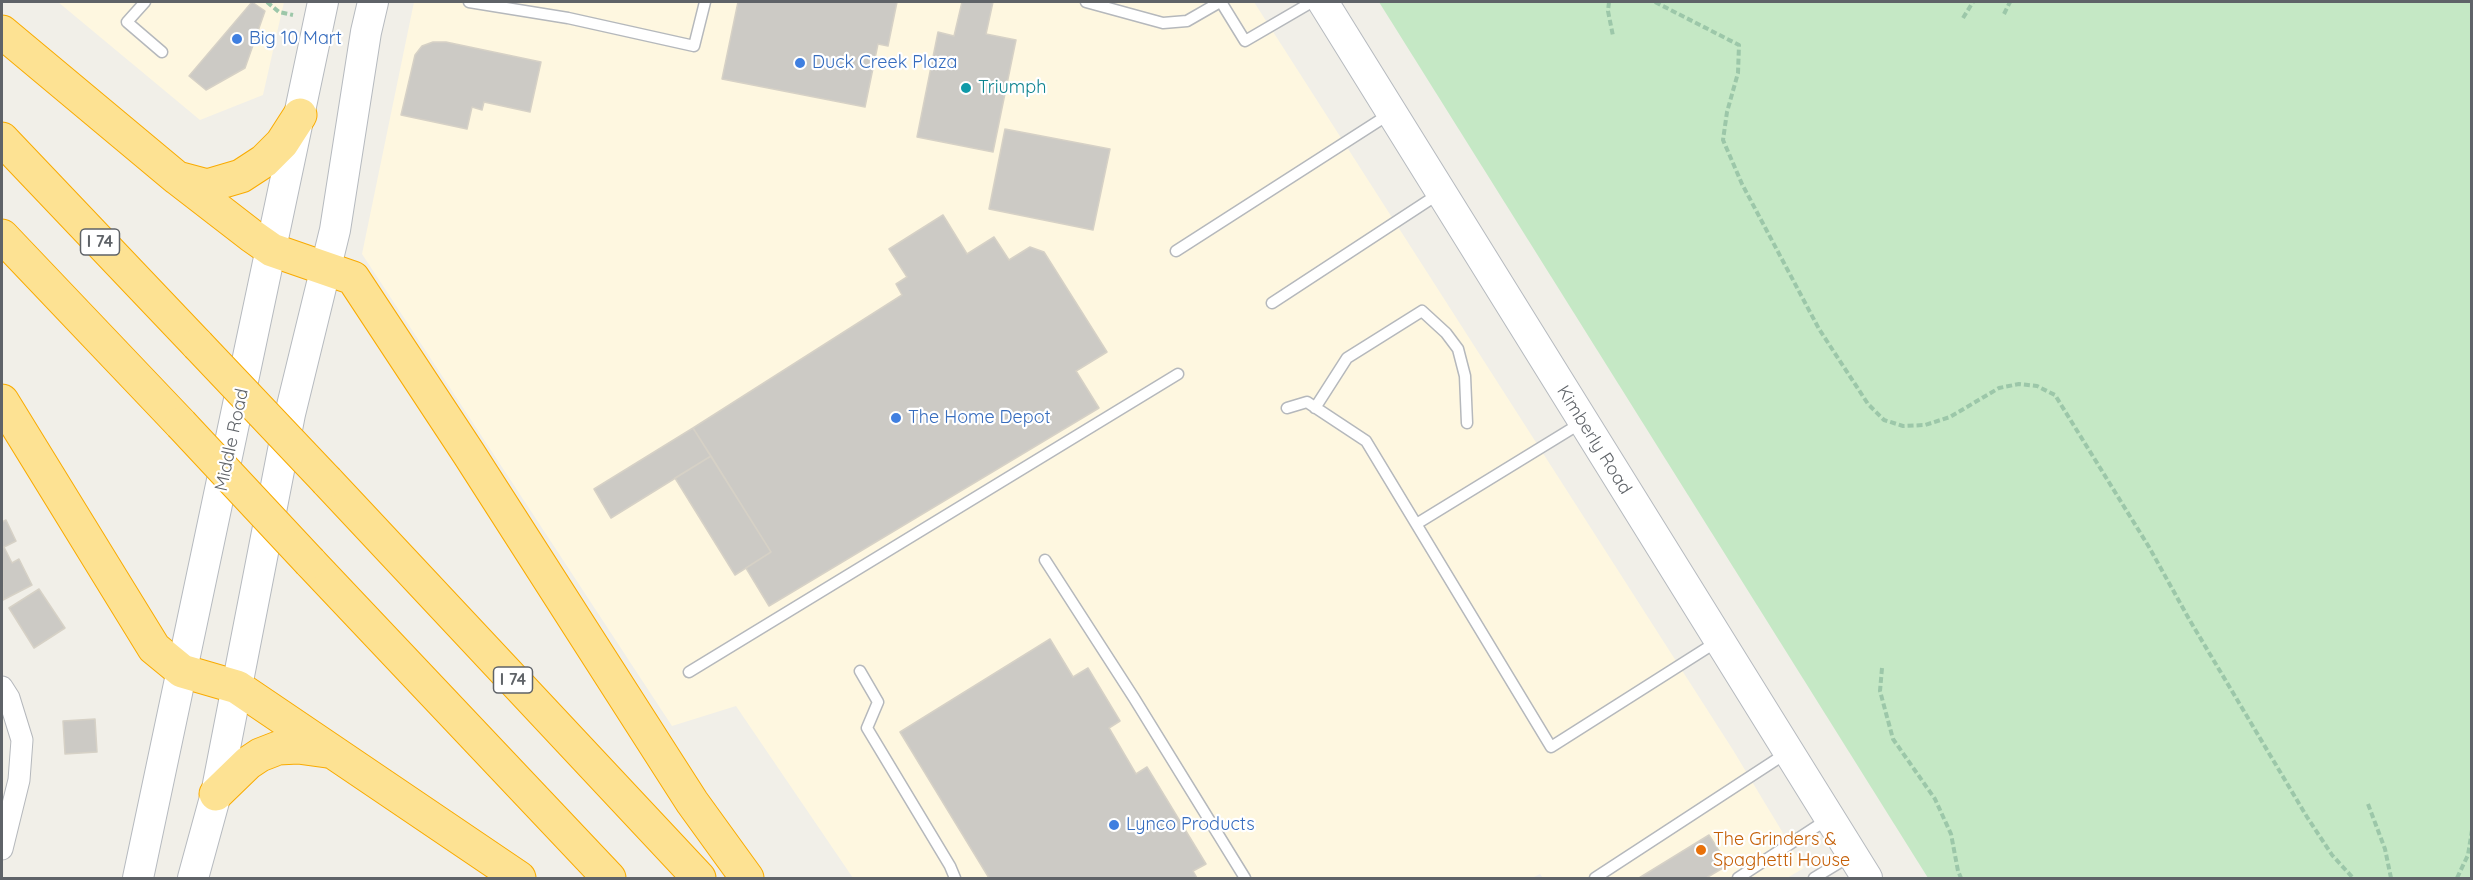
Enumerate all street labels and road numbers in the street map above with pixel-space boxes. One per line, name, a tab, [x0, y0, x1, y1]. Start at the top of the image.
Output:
road number: I 74	[80, 229, 120, 255]
street label: Kimberly Road	[1552, 382, 1636, 498]
street label: Middle Road	[211, 387, 253, 493]
road number: I 74	[494, 667, 532, 693]

